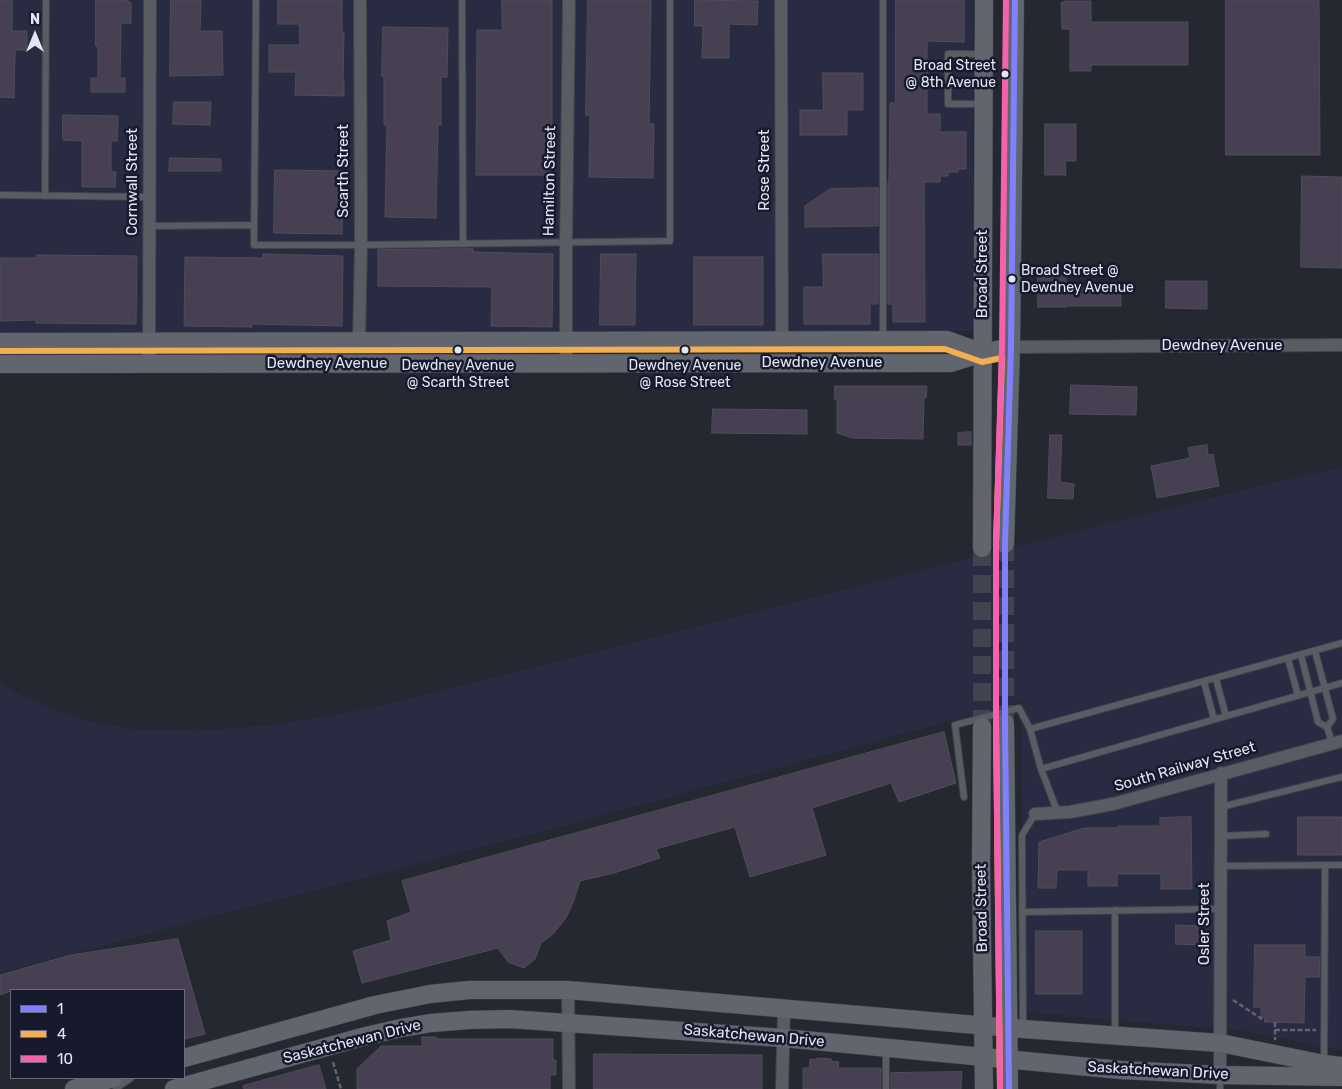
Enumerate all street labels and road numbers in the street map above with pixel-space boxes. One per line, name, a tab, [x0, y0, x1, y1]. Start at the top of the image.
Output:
street label: Scarth Street	[335, 124, 353, 218]
street label: Hamilton Street	[540, 126, 560, 236]
street label: Cornwall Street	[124, 128, 142, 236]
street label: Rose Street	[756, 129, 774, 211]
street label: Broad Street	[974, 230, 992, 318]
street label: Dewdney Avenue	[1162, 337, 1282, 355]
street label: Dewdney Avenue	[762, 354, 882, 372]
street label: Dewdney Avenue	[267, 355, 387, 373]
street label: South Railway Street	[1112, 738, 1258, 796]
street label: Broad Street	[972, 864, 992, 952]
street label: Osler Street	[1196, 883, 1214, 965]
street label: Saskatchewan Drive	[281, 1016, 423, 1068]
street label: Saskatchewan Drive	[683, 1021, 825, 1051]
street label: Saskatchewan Drive	[1087, 1058, 1229, 1084]

